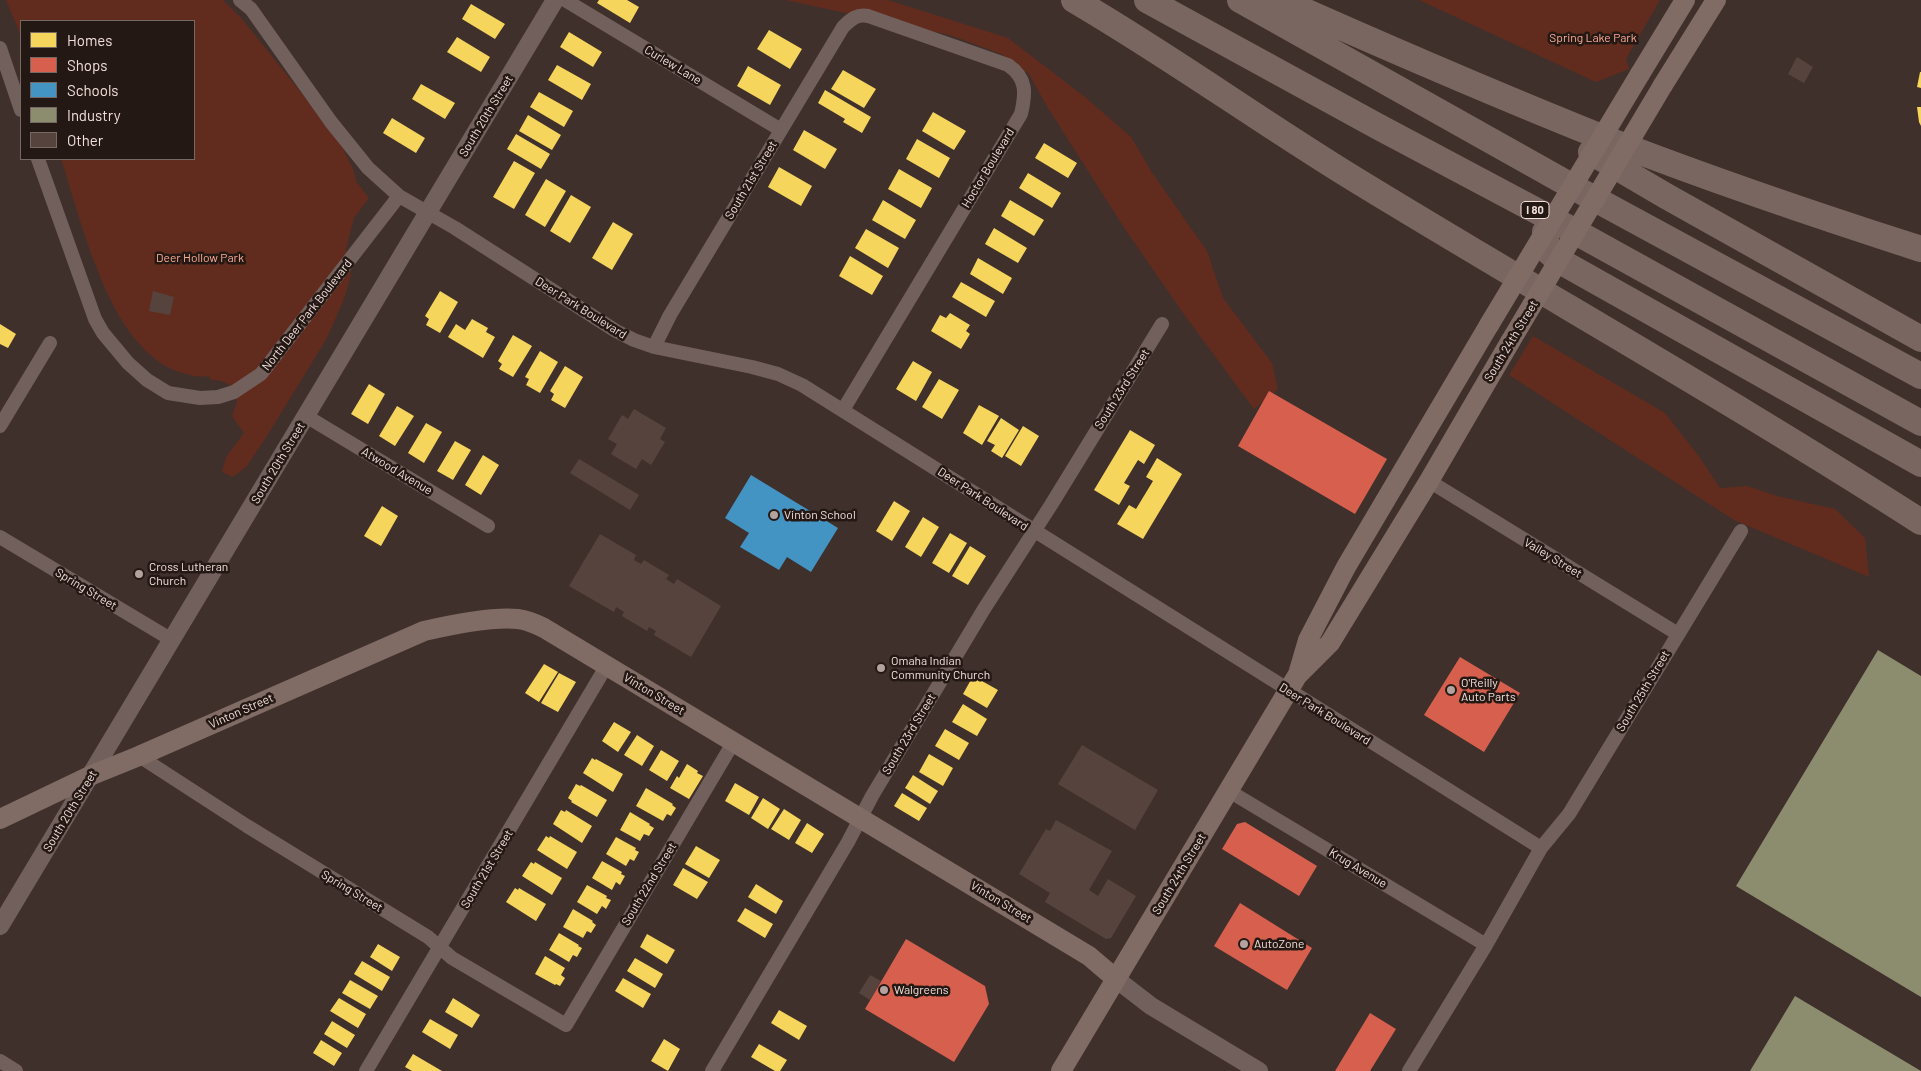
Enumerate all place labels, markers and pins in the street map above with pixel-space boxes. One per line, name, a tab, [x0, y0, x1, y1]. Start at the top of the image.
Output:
place label: Vinton School	[784, 508, 856, 522]
marker: Vinton School	[768, 509, 780, 521]
place label: Cross Lutheran Church	[149, 560, 228, 588]
marker: Cross Lutheran Church	[133, 568, 145, 580]
place label: Omaha Indian Community Church	[891, 654, 990, 682]
marker: Omaha Indian Community Church	[875, 662, 887, 674]
place label: O'Reilly Auto Parts	[1461, 676, 1516, 704]
marker: O'Reilly Auto Parts	[1445, 684, 1457, 696]
place label: AutoZone	[1254, 937, 1304, 951]
marker: AutoZone	[1238, 938, 1250, 950]
place label: Walgreens	[894, 983, 949, 997]
marker: Walgreens	[878, 984, 890, 996]

